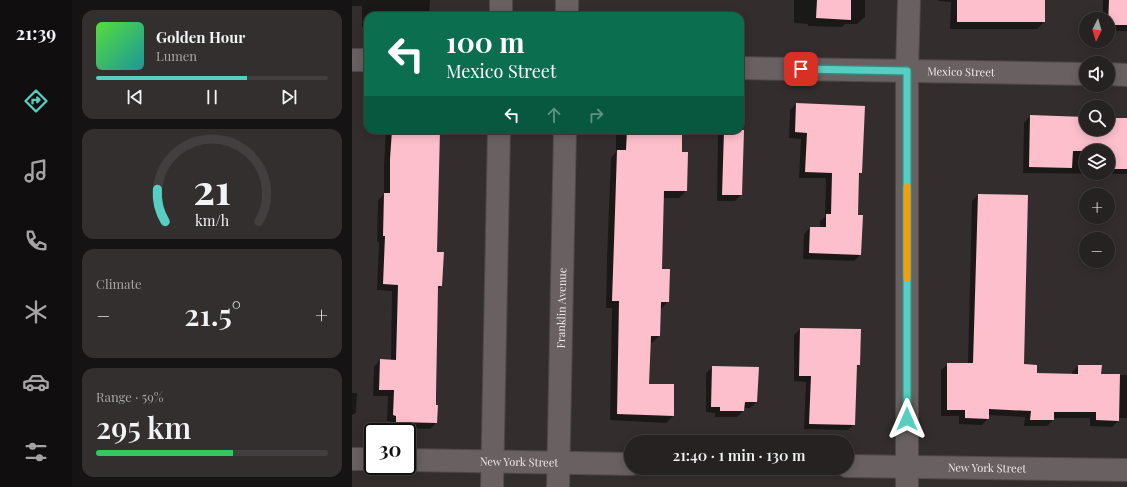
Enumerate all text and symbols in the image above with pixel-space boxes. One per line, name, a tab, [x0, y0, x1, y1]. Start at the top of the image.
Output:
north arrow	[1079, 12, 1115, 48]
map controls	[1079, 12, 1115, 268]
text: 21:39	[16, 21, 56, 45]
text: 100 m	[446, 23, 525, 60]
text: Golden Hour	[156, 27, 245, 47]
icon: left	[380, 28, 432, 80]
text: Lumen	[156, 47, 197, 64]
pin	[784, 52, 818, 86]
button: sound	[1079, 56, 1115, 92]
icon: arrive	[790, 58, 812, 80]
text: Mexico Street	[446, 59, 556, 83]
street label: Mexico Street	[927, 63, 995, 79]
icon: previous	[124, 86, 146, 108]
icon: pause	[201, 86, 223, 108]
icon: next	[278, 86, 300, 108]
icon: directions	[22, 87, 50, 115]
button: search	[1079, 100, 1115, 136]
icon: left	[501, 104, 523, 126]
icon: ahead	[543, 104, 565, 126]
icon: right	[585, 104, 607, 126]
button: layers	[1079, 144, 1115, 180]
icon: music	[22, 157, 50, 185]
text: 21	[193, 160, 231, 215]
button: +	[1079, 188, 1115, 224]
text: km/h	[195, 210, 230, 229]
icon: phone	[22, 227, 50, 255]
button: −	[1079, 232, 1115, 268]
street label: Franklin Avenue	[553, 267, 569, 348]
text: Climate	[96, 275, 142, 292]
text: 21.5°	[184, 294, 241, 334]
icon: climate	[22, 298, 50, 326]
text: −	[96, 300, 110, 330]
text: +	[315, 300, 328, 330]
icon: car	[22, 368, 50, 396]
text: Range · 59%	[96, 388, 163, 405]
position arrow	[886, 398, 928, 440]
text: 295 km	[96, 407, 191, 447]
speed limit sign: 30	[364, 423, 416, 475]
icon: filters	[22, 438, 50, 466]
text: 21:40 · 1 min · 130 m	[673, 445, 805, 465]
street label: New York Street	[480, 453, 558, 470]
street label: New York Street	[948, 459, 1026, 476]

